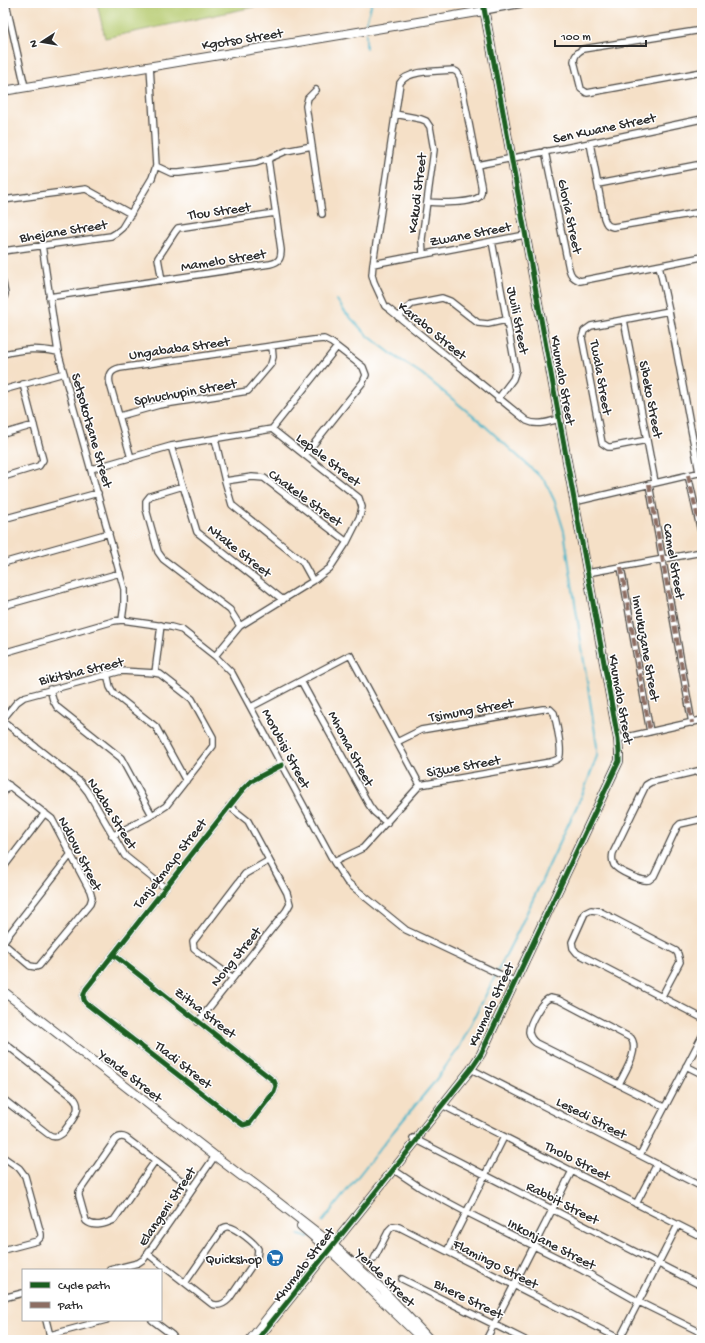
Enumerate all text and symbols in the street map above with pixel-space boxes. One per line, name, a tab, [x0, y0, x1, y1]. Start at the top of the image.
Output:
north arrow	[22, 22, 62, 62]
scale bar	[555, 22, 646, 48]
street label: Kgotso Street	[201, 25, 285, 55]
text: 100 m	[560, 31, 591, 45]
text: N	[28, 39, 41, 48]
street label: Sen Kwane Street	[552, 110, 659, 149]
street label: Kakudi Street	[405, 151, 432, 234]
street label: Gloria Street	[552, 178, 585, 257]
street label: Tlou Street	[186, 199, 253, 225]
street label: Bhejane Street	[17, 217, 110, 248]
street label: Zwane Street	[429, 219, 514, 252]
street label: Mamelo Street	[180, 246, 268, 277]
street label: Jwili Street	[502, 285, 532, 357]
street label: Karabo Street	[394, 299, 470, 366]
street label: Ungababa Street	[128, 334, 232, 365]
street label: Khumalo Street	[545, 334, 578, 428]
street label: Twala Street	[584, 338, 615, 417]
street label: Sibeko Street	[634, 359, 666, 441]
street label: Setsokotsane Street	[66, 371, 115, 491]
street label: Sphuchupin Street	[133, 376, 239, 411]
street label: Lepele Street	[292, 430, 364, 492]
street label: Chakele Street	[264, 466, 346, 532]
street label: Ntake Street	[203, 522, 275, 583]
street label: Camel Street	[658, 522, 688, 602]
street label: Imvukuzane Street	[627, 594, 662, 704]
street label: Khumalo Street	[603, 653, 636, 747]
street label: Bikitsha Street	[37, 654, 127, 691]
street label: Tsimung Street	[427, 695, 516, 727]
street label: Morubisi Street	[257, 706, 313, 793]
street label: Mhoma Street	[323, 709, 377, 791]
street label: Sizwe Street	[425, 752, 503, 782]
street label: Ndaba Street	[82, 776, 140, 854]
street label: Ndlovu Street	[53, 814, 105, 895]
street label: Tanjekmayo Street	[130, 815, 212, 914]
street label: Nong Street	[208, 923, 267, 991]
street label: Khumalo Street	[465, 959, 520, 1050]
street label: Zitha Street	[170, 985, 240, 1044]
street label: Tladi Street	[150, 1038, 216, 1094]
street label: Yende Street	[93, 1046, 166, 1108]
street label: Lesedi Street	[553, 1094, 630, 1145]
street label: Tholo Street	[540, 1138, 614, 1187]
street label: Elangeni Street	[135, 1164, 201, 1250]
street label: Rabbit Street	[523, 1179, 602, 1230]
street label: Inkonjane Street	[504, 1216, 599, 1275]
street label: Khumalo Street	[270, 1224, 340, 1306]
street label: Flamingo Street	[448, 1236, 542, 1295]
street label: Yende Street	[349, 1245, 419, 1312]
supermarket icon: Quickshop	[265, 1248, 285, 1268]
place label: Quickshop	[205, 1252, 262, 1269]
legend	[22, 1269, 162, 1321]
street label: Bhere Street	[430, 1276, 506, 1325]
text: Cycle path	[58, 1280, 111, 1294]
text: Path	[57, 1300, 83, 1314]

